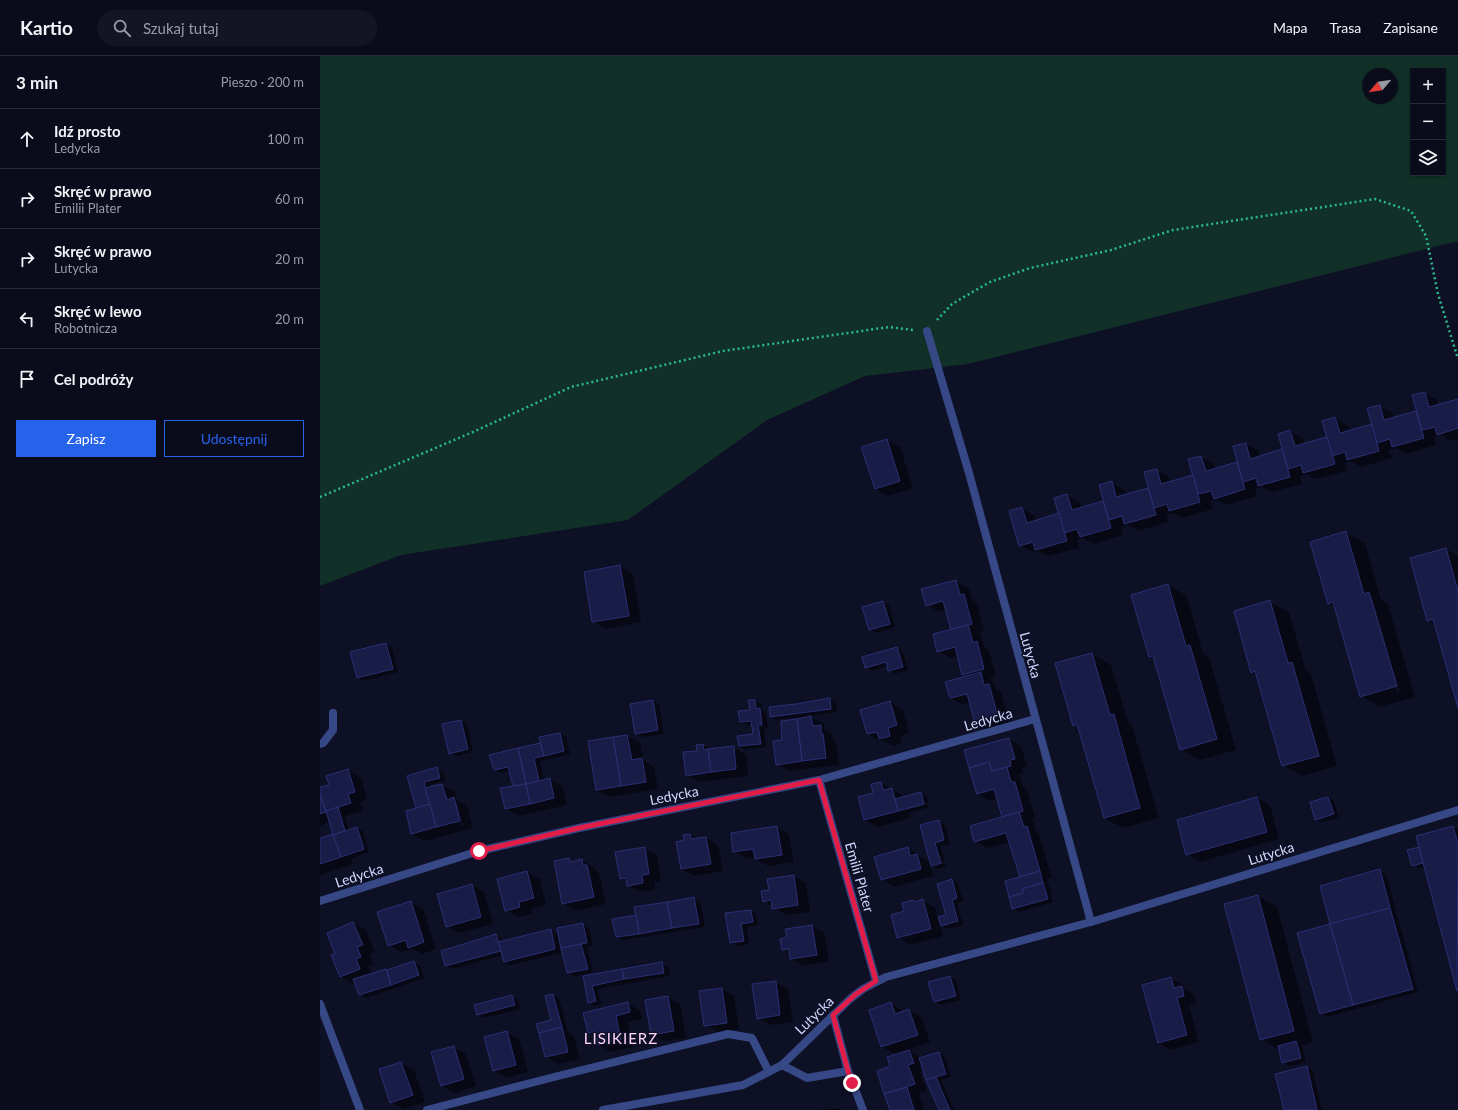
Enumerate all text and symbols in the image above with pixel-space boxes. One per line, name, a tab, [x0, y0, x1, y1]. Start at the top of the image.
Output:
search box	[97, 10, 377, 46]
text: Kartio	[20, 16, 73, 39]
icon: search	[111, 17, 133, 39]
text: Szukaj tutaj	[143, 19, 219, 37]
text: Mapa	[1273, 19, 1308, 36]
text: Trasa	[1330, 19, 1361, 36]
text: Zapisane	[1383, 19, 1438, 36]
north arrow	[1362, 68, 1398, 104]
map controls	[1410, 68, 1446, 176]
button: +	[1410, 68, 1446, 104]
text: 3 min	[16, 72, 58, 93]
text: Pieszo · 200 m	[221, 74, 304, 90]
button: −	[1410, 104, 1446, 140]
text: Idź prosto	[54, 122, 121, 140]
icon: ahead	[16, 128, 38, 150]
text: 100 m	[267, 131, 304, 147]
text: Ledycka	[54, 140, 100, 156]
button: layers	[1410, 140, 1446, 176]
text: Skręć w prawo	[54, 182, 152, 200]
icon: right	[16, 188, 38, 210]
text: 60 m	[275, 191, 304, 207]
text: Emilii Plater	[54, 200, 121, 216]
text: Skręć w prawo	[54, 242, 152, 260]
icon: right	[16, 248, 38, 270]
text: 20 m	[275, 251, 304, 267]
text: Lutycka	[54, 260, 98, 276]
text: Skręć w lewo	[54, 302, 142, 320]
icon: left	[16, 308, 38, 330]
text: 20 m	[275, 311, 304, 327]
text: Robotnicza	[54, 320, 117, 336]
icon: arrive	[16, 368, 38, 390]
text: Cel podróży	[54, 370, 133, 388]
button: Zapisz	[16, 420, 156, 457]
button: Udostępnij	[164, 420, 304, 457]
street label: Lutycka	[1017, 630, 1045, 680]
street label: Ledycka	[962, 704, 1014, 734]
street label: Ledycka	[648, 782, 700, 808]
street label: Lutycka	[1246, 838, 1296, 868]
street label: Emilii Plater	[842, 840, 878, 914]
route start	[470, 842, 488, 860]
street label: Ledycka	[333, 859, 385, 891]
street label: Lutycka	[791, 992, 837, 1038]
district label: LISIKIERZ	[584, 1029, 658, 1047]
route end	[843, 1074, 861, 1092]

